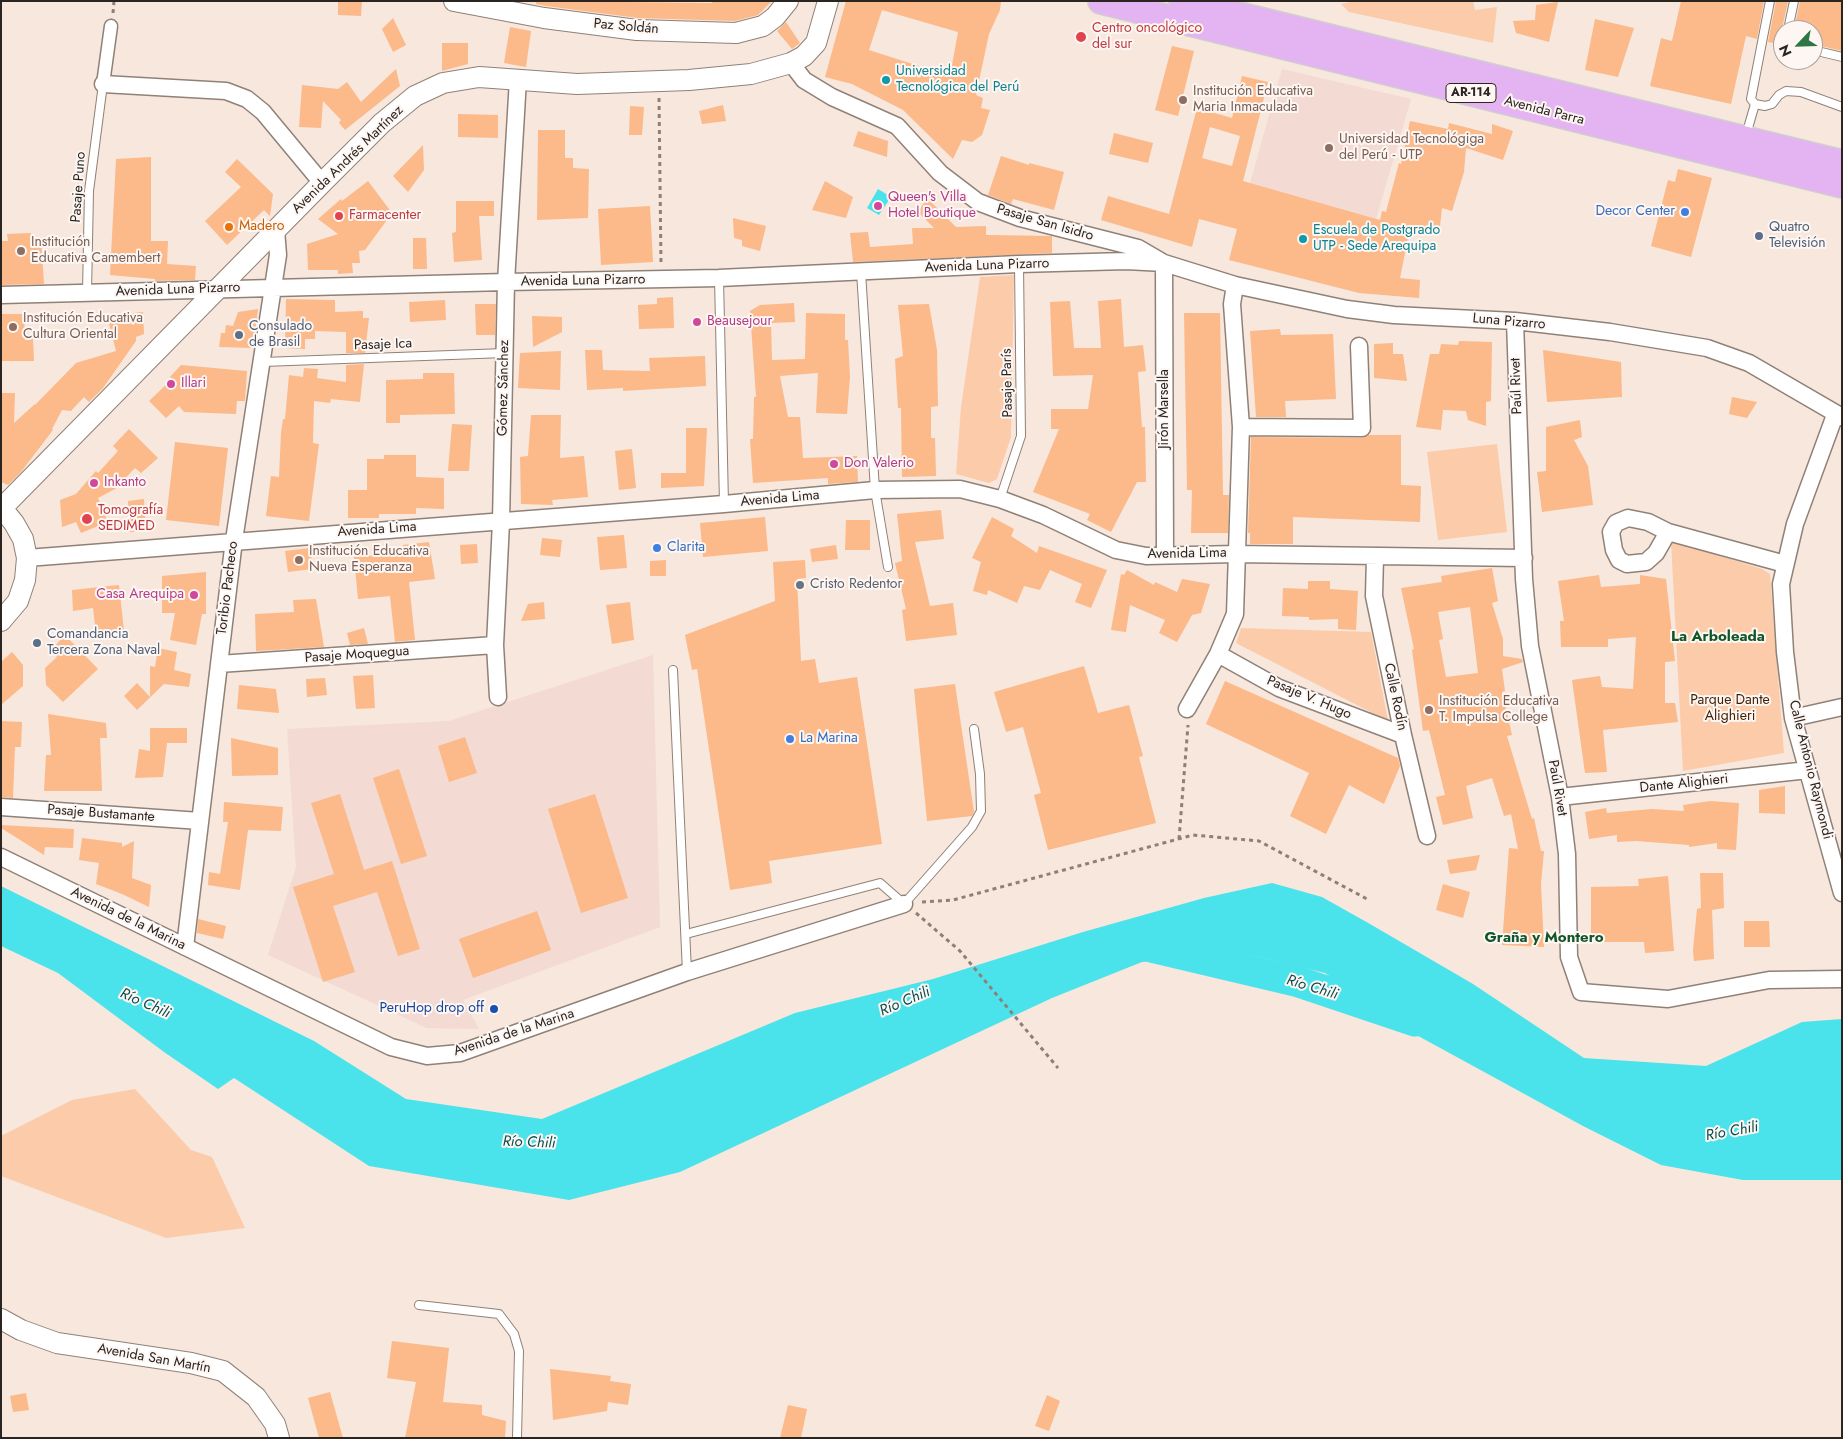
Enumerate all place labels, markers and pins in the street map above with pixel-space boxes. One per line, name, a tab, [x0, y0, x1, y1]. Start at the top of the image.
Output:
place label: Centro oncológico del sur	[1092, 21, 1202, 54]
marker: Centro oncológico del sur	[1074, 30, 1088, 44]
place label: Universidad Tecnológica del Perú	[896, 64, 1019, 96]
marker: Universidad Tecnológica del Perú	[880, 74, 892, 86]
place label: Institución Educativa Maria Inmaculada	[1193, 84, 1313, 116]
marker: Institución Educativa Maria Inmaculada	[1177, 94, 1189, 106]
place label: Universidad Tecnológiga del Perú - UTP	[1339, 132, 1484, 164]
marker: Universidad Tecnológiga del Perú - UTP	[1323, 142, 1335, 154]
place label: Queen's Villa Hotel Boutique	[888, 190, 976, 222]
marker: Queen's Villa Hotel Boutique	[872, 200, 884, 212]
place label: Decor Center	[1595, 204, 1675, 220]
marker: Decor Center	[1679, 206, 1691, 218]
place label: Farmacenter	[349, 208, 421, 224]
marker: Farmacenter	[333, 210, 345, 222]
place label: Madero	[239, 219, 284, 235]
place label: Quatro Televisión	[1769, 220, 1826, 252]
marker: Madero	[223, 221, 235, 233]
place label: Escuela de Postgrado UTP - Sede Arequipa	[1313, 223, 1440, 256]
marker: Quatro Televisión	[1753, 230, 1765, 242]
marker: Escuela de Postgrado UTP - Sede Arequipa	[1297, 233, 1309, 245]
place label: Institución Educativa Camembert	[31, 235, 160, 268]
marker: Institución Educativa Camembert	[15, 245, 27, 257]
place label: Institución Educativa Cultura Oriental	[23, 311, 143, 344]
place label: Beausejour	[707, 314, 772, 330]
marker: Beausejour	[691, 316, 703, 328]
place label: Consulado de Brasil	[249, 319, 312, 352]
marker: Institución Educativa Cultura Oriental	[7, 321, 19, 333]
marker: Consulado de Brasil	[233, 329, 245, 341]
place label: Illari	[181, 376, 206, 392]
marker: Illari	[165, 378, 177, 390]
place label: Don Valerio	[844, 456, 914, 472]
marker: Don Valerio	[828, 458, 840, 470]
place label: Inkanto	[104, 475, 146, 491]
marker: Inkanto	[88, 477, 100, 489]
place label: Tomografía SEDIMED	[98, 503, 163, 536]
marker: Tomografía SEDIMED	[80, 512, 94, 526]
place label: Clarita	[667, 540, 705, 556]
marker: Clarita	[651, 542, 663, 554]
place label: Institución Educativa Nueva Esperanza	[309, 544, 429, 576]
marker: Institución Educativa Nueva Esperanza	[293, 554, 305, 566]
place label: Cristo Redentor	[810, 577, 902, 593]
marker: Cristo Redentor	[794, 579, 806, 591]
place label: Casa Arequipa	[96, 587, 184, 603]
marker: Casa Arequipa	[188, 589, 200, 601]
place label: Comandancia Tercera Zona Naval	[47, 627, 160, 660]
marker: Comandancia Tercera Zona Naval	[31, 637, 43, 649]
place label: Institución Educativa T. Impulsa College	[1439, 694, 1559, 726]
marker: Institución Educativa T. Impulsa College	[1423, 704, 1435, 716]
place label: La Marina	[800, 731, 858, 747]
marker: La Marina	[784, 733, 796, 745]
place label: PeruHop drop off	[380, 1001, 484, 1017]
marker: PeruHop drop off	[488, 1003, 500, 1015]

